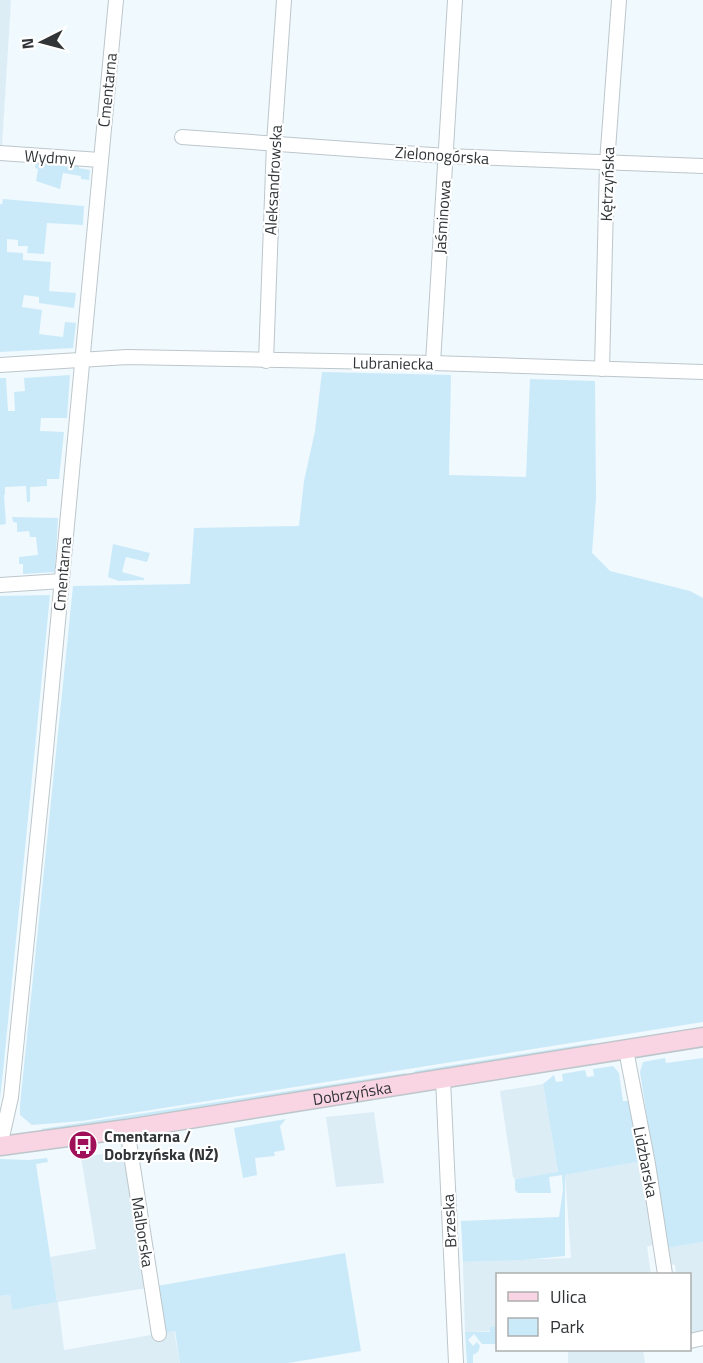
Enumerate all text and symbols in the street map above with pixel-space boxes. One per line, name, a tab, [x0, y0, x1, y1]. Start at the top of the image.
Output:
north arrow	[12, 12, 72, 72]
text: N	[15, 37, 40, 50]
street label: Cmentarna	[91, 52, 123, 128]
street label: Aleksandrowska	[258, 124, 288, 236]
street label: Zielonogórska	[394, 140, 490, 170]
street label: Wydmy	[24, 143, 77, 171]
street label: Kętrzyńska	[594, 146, 620, 222]
street label: Jaśminowa	[427, 179, 457, 255]
street label: Lubraniecka	[352, 350, 434, 376]
street label: Cmentarna	[47, 536, 77, 612]
street label: Dobrzyńska	[311, 1075, 393, 1111]
place label: Cmentarna / Dobrzyńska (NŻ)	[104, 1124, 219, 1166]
street label: Lidzbarska	[627, 1124, 665, 1200]
bus stop icon: Cmentarna / Dobrzyńska (NŻ)	[67, 1129, 99, 1161]
street label: Brzeska	[436, 1194, 462, 1248]
street label: Malborska	[126, 1195, 160, 1269]
legend	[496, 1273, 691, 1351]
text: Ulica	[550, 1283, 587, 1310]
text: Park	[550, 1313, 585, 1340]

